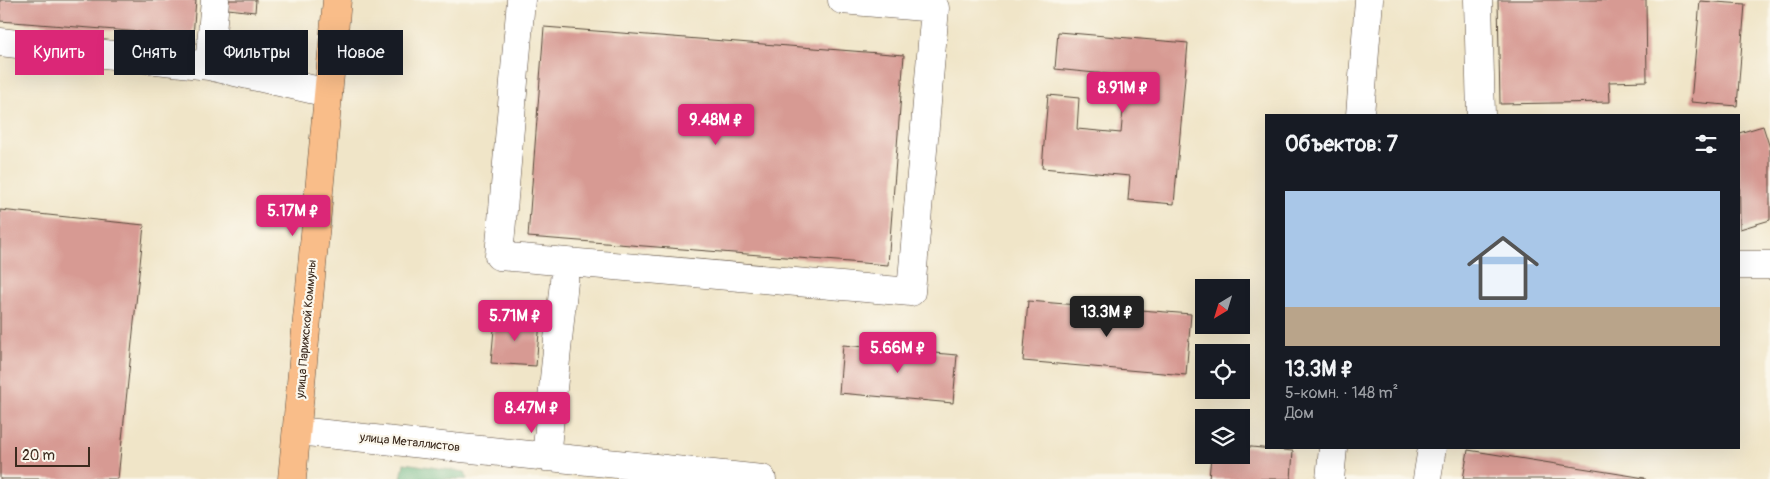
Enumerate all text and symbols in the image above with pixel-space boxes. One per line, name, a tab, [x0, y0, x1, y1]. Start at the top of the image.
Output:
chip: Купить	[15, 30, 104, 75]
chip: Снять	[114, 30, 195, 75]
chip: Фильтры	[205, 30, 308, 75]
chip: Новое	[318, 30, 403, 75]
pin: 8.91M ₽	[1077, 72, 1169, 114]
text: 8.91M ₽	[1098, 78, 1148, 98]
pin: 9.48M ₽	[670, 104, 762, 146]
text: 9.48M ₽	[689, 110, 743, 130]
icon: filters	[1692, 130, 1720, 158]
text: Объектов: 7	[1285, 131, 1398, 158]
pin: 5.17M ₽	[247, 194, 339, 237]
text: 5.17M ₽	[267, 201, 319, 221]
icon: home	[1458, 223, 1548, 313]
street label: улица Парижской Коммуны	[293, 259, 320, 400]
north arrow	[1195, 279, 1250, 334]
map controls	[1195, 279, 1250, 464]
pin: 13.3M ₽	[1061, 296, 1153, 338]
pin: 5.71M ₽	[469, 300, 561, 342]
text: 13.3M ₽	[1081, 302, 1133, 322]
text: 5.71M ₽	[489, 306, 541, 326]
pin: 5.66M ₽	[852, 332, 944, 374]
text: 5.66M ₽	[870, 338, 926, 358]
button: locate	[1195, 344, 1250, 399]
text: 13.3M ₽	[1285, 356, 1354, 383]
text: 5-комн. · 148 m²	[1285, 383, 1398, 403]
pin: 8.47M ₽	[486, 392, 578, 434]
text: 8.47M ₽	[505, 398, 559, 418]
text: Дом	[1285, 403, 1314, 423]
button: layers	[1195, 409, 1250, 464]
street label: улица Металлистов	[358, 430, 461, 455]
scale bar	[15, 444, 90, 467]
text: 20 m	[22, 447, 55, 464]

